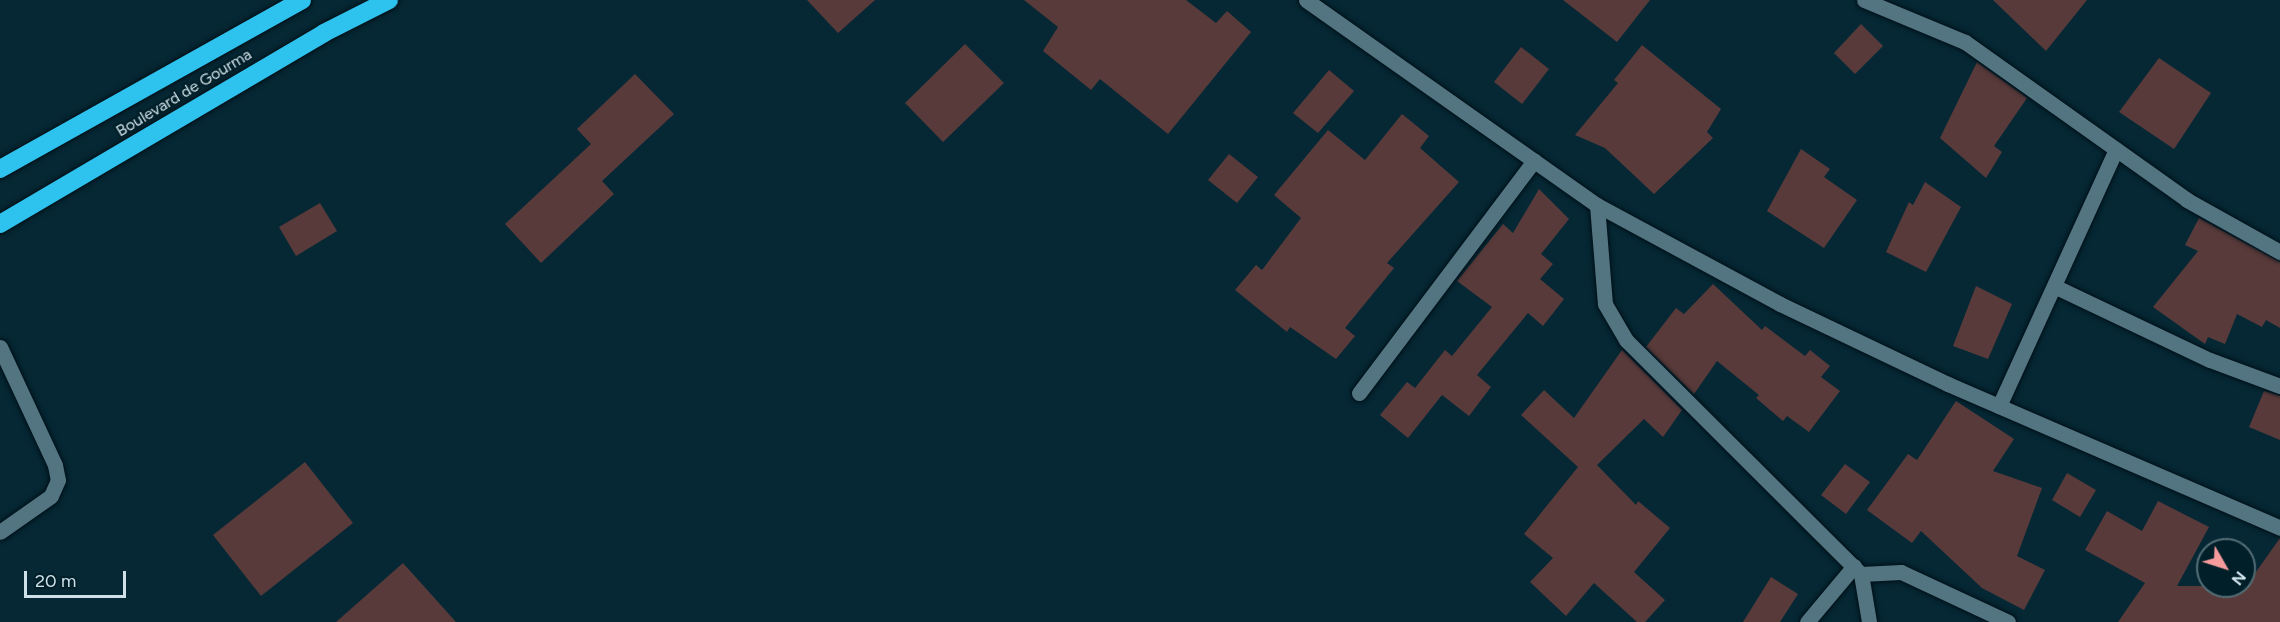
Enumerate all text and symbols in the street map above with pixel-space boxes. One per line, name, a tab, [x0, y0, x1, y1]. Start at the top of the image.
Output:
street label: Boulevard de Gourma	[113, 45, 255, 141]
north arrow	[2196, 538, 2256, 598]
scale bar	[27, 559, 129, 597]
text: N	[2228, 568, 2250, 589]
text: 20 m	[35, 570, 76, 592]

